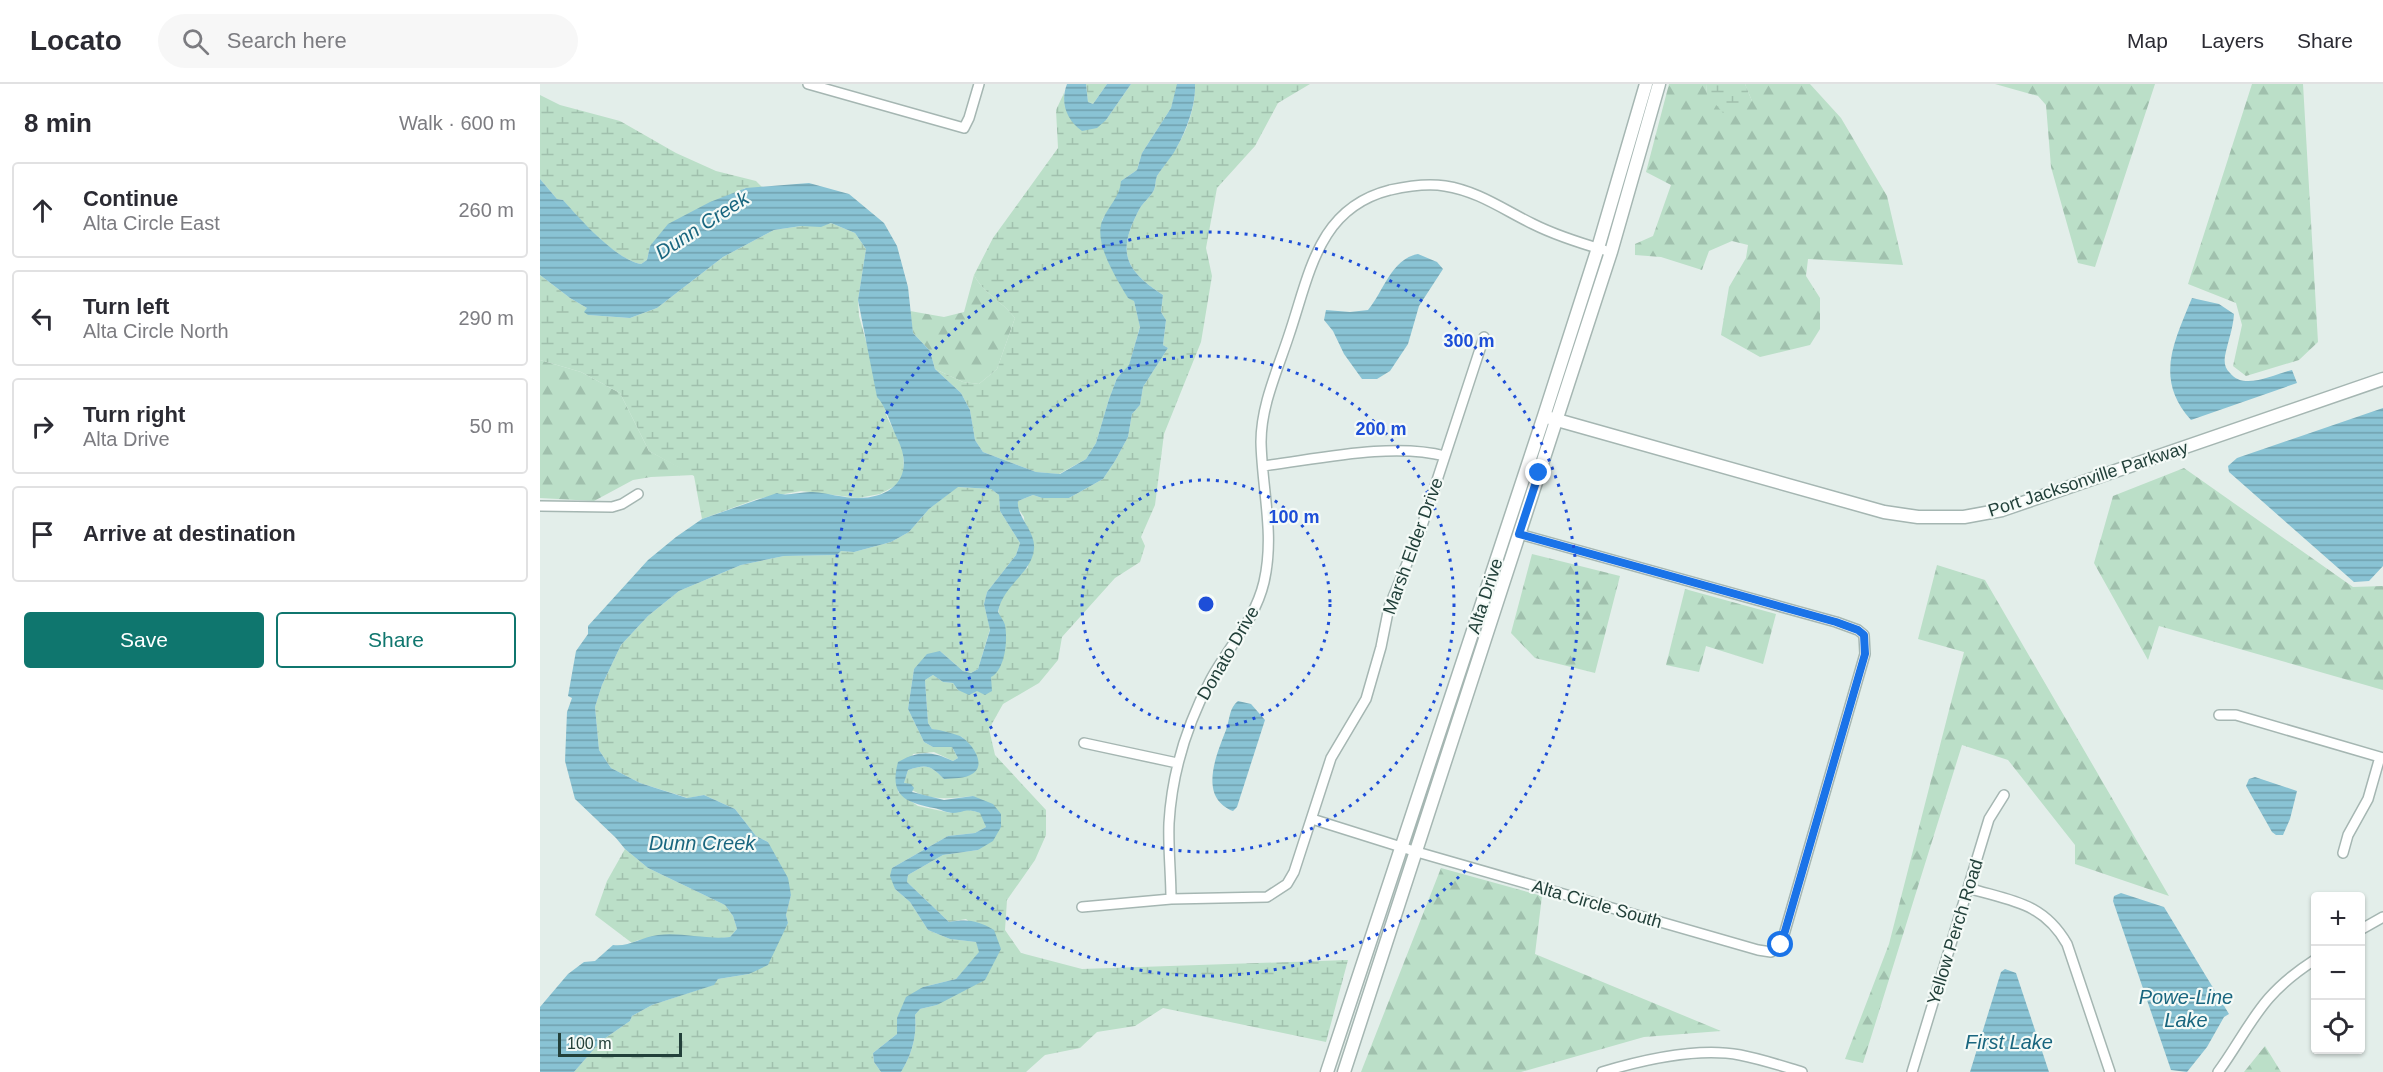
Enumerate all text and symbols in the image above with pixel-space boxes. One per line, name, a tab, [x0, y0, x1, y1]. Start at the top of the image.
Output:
search box	[158, 14, 578, 68]
text: Locato	[30, 25, 122, 56]
icon: search	[179, 25, 212, 58]
text: Search here	[227, 28, 347, 53]
text: Map	[2127, 29, 2168, 52]
text: Layers	[2201, 29, 2264, 52]
text: Share	[2297, 29, 2353, 52]
text: 8 min	[24, 108, 92, 138]
text: Walk · 600 m	[399, 112, 516, 134]
text: Continue	[83, 186, 178, 211]
water label: Dunn Creek	[651, 186, 754, 263]
icon: ahead	[26, 194, 59, 227]
text: 260 m	[458, 199, 514, 221]
text: Alta Circle East	[83, 212, 220, 234]
text: Turn left	[83, 294, 169, 319]
icon: left	[26, 302, 59, 335]
text: 290 m	[458, 307, 514, 329]
text: Alta Circle North	[83, 320, 229, 342]
text: 300 m	[1443, 331, 1495, 351]
text: Turn right	[83, 402, 185, 427]
icon: right	[26, 410, 59, 443]
text: 50 m	[470, 415, 514, 437]
text: 200 m	[1355, 419, 1407, 439]
text: Alta Drive	[83, 428, 170, 450]
street label: Port Jacksonville Parkway	[1985, 437, 2191, 521]
route end	[1525, 459, 1551, 485]
street label: Marsh Elder Drive	[1379, 475, 1447, 617]
text: 100 m	[1268, 507, 1320, 527]
icon: arrive	[26, 518, 59, 551]
text: Arrive at destination	[83, 521, 296, 546]
street label: Alta Drive	[1463, 556, 1507, 636]
centre of rings	[1196, 594, 1216, 614]
street label: Donato Drive	[1193, 603, 1263, 703]
button: Save	[24, 612, 264, 668]
button: Share	[276, 612, 516, 668]
water label: Dunn Creek	[649, 832, 756, 854]
street label: Yellow Perch Road	[1923, 857, 1987, 1007]
street label: Alta Circle South	[1530, 876, 1664, 932]
map controls	[2311, 892, 2365, 1054]
button: +	[2311, 892, 2365, 946]
route start	[1767, 931, 1793, 957]
button: −	[2311, 946, 2365, 1000]
water label: Powe-Line Lake	[2139, 986, 2233, 1031]
button: locate	[2311, 1000, 2365, 1054]
scale bar	[558, 1030, 682, 1058]
water label: First Lake	[1965, 1031, 2053, 1053]
text: 100 m	[567, 1035, 611, 1052]

